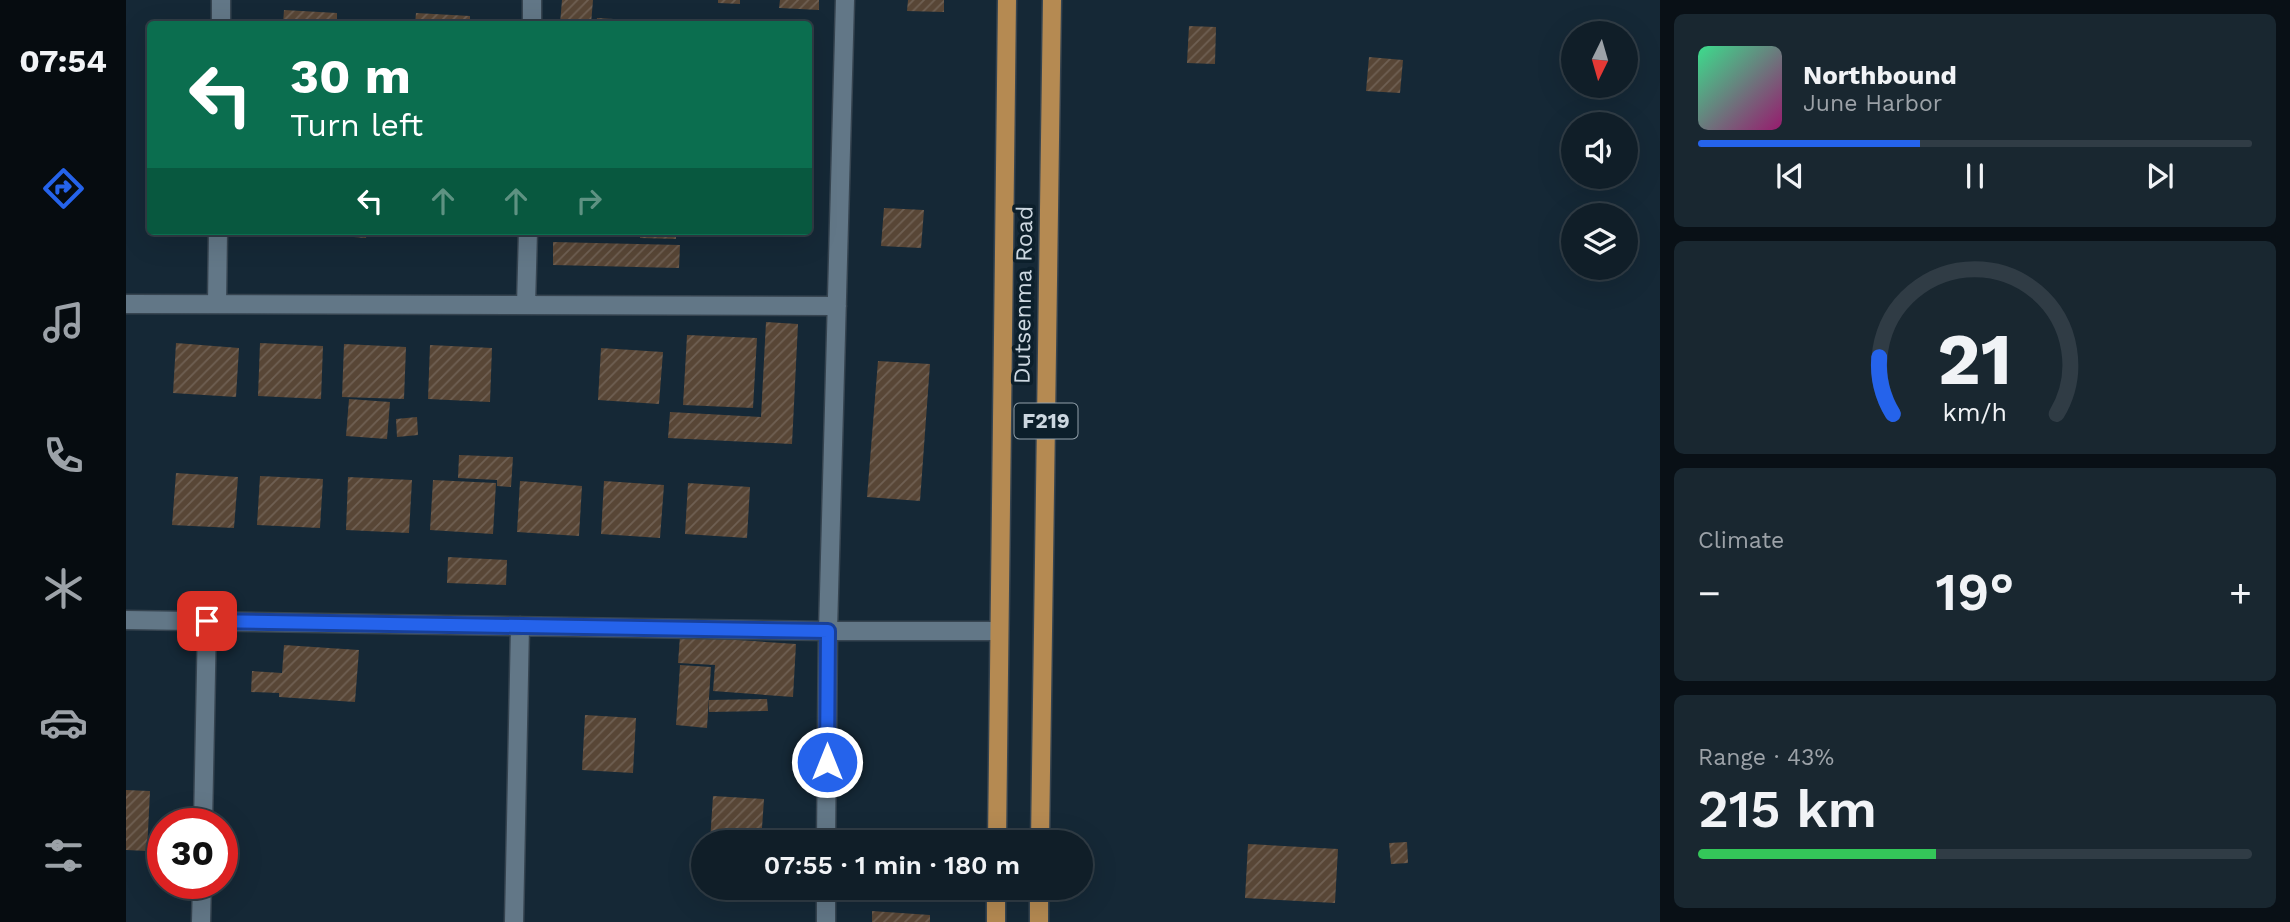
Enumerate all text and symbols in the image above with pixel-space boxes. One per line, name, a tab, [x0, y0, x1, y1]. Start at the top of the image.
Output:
north arrow	[1561, 21, 1638, 98]
map controls	[1561, 21, 1638, 280]
text: 07:54	[19, 42, 107, 80]
text: 30 m	[290, 47, 411, 105]
icon: left	[175, 49, 266, 140]
text: Northbound	[1803, 60, 1957, 90]
text: June Harbor	[1803, 90, 1942, 117]
text: Turn left	[290, 106, 423, 144]
button: sound	[1561, 112, 1638, 189]
icon: previous	[1771, 157, 1809, 195]
icon: pause	[1956, 157, 1994, 195]
icon: next	[2141, 157, 2179, 195]
icon: directions	[39, 164, 88, 213]
icon: left	[351, 182, 389, 220]
icon: ahead	[424, 182, 462, 220]
icon: ahead	[497, 182, 535, 220]
icon: right	[570, 182, 608, 220]
button: layers	[1561, 203, 1638, 280]
street label: Dutsenma Road	[1008, 206, 1039, 384]
icon: music	[39, 298, 88, 347]
text: 21	[1938, 316, 2012, 402]
text: km/h	[1943, 397, 2007, 426]
road number: F219	[1014, 404, 1077, 438]
icon: phone	[39, 431, 88, 480]
text: Climate	[1698, 527, 1784, 554]
text: 19°	[1936, 562, 2014, 623]
icon: climate	[39, 564, 88, 613]
text: −	[1698, 571, 1721, 615]
text: +	[2229, 571, 2252, 615]
pin	[177, 591, 237, 651]
icon: arrive	[188, 602, 226, 640]
icon: car	[39, 698, 88, 747]
position arrow	[790, 725, 864, 799]
text: Range · 43%	[1698, 744, 1834, 771]
text: 215 km	[1698, 779, 1877, 840]
speed limit sign: 30	[147, 808, 238, 899]
icon: filters	[39, 831, 88, 880]
text: 07:55 · 1 min · 180 m	[764, 850, 1020, 880]

